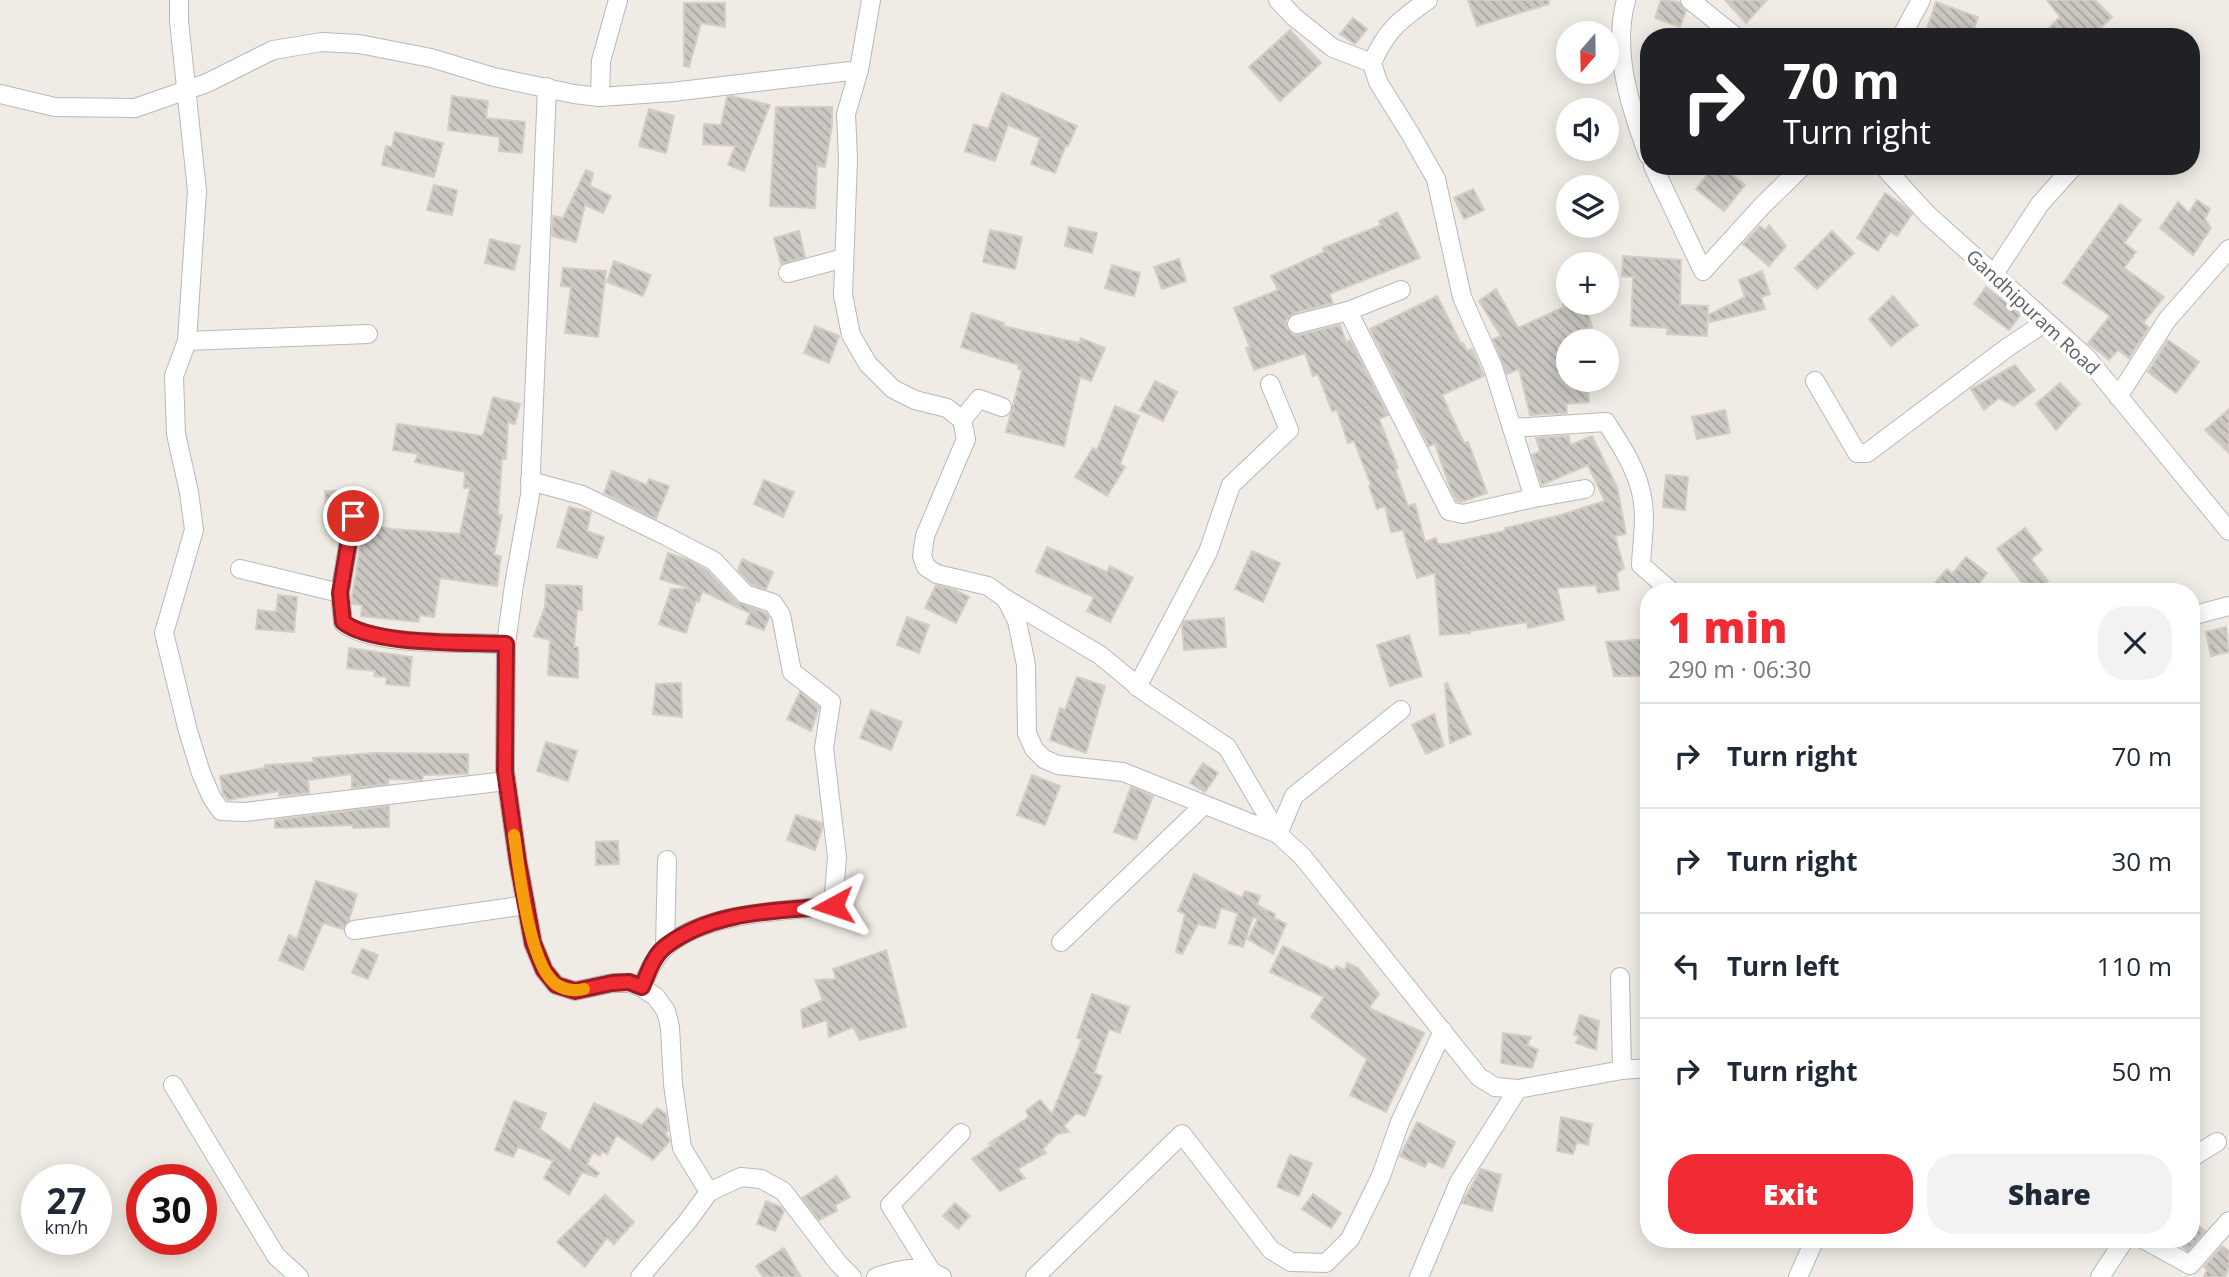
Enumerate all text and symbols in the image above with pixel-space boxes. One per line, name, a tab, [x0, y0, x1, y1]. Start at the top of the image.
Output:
north arrow	[1556, 21, 1619, 84]
map controls	[1556, 21, 1619, 392]
text: 70 m	[1783, 47, 1900, 113]
icon: right	[1668, 56, 1759, 147]
button: sound	[1556, 98, 1619, 161]
text: Turn right	[1783, 110, 1931, 153]
button: layers	[1556, 175, 1619, 238]
street label: Gandhipuram Road	[1961, 243, 2105, 381]
button: +	[1556, 252, 1619, 315]
button: −	[1556, 329, 1619, 392]
pin	[323, 486, 383, 546]
icon: arrive	[334, 497, 372, 535]
text: 1 min	[1668, 598, 1787, 655]
button: close	[2098, 606, 2172, 680]
text: 290 m · 06:30	[1668, 653, 1811, 685]
icon: right	[1668, 737, 1706, 775]
text: Turn right	[1727, 738, 1858, 774]
text: 70 m	[2111, 738, 2172, 774]
icon: right	[1668, 842, 1706, 880]
text: Turn right	[1727, 843, 1858, 879]
text: 30 m	[2111, 843, 2172, 879]
position arrow	[796, 869, 870, 943]
icon: left	[1668, 947, 1706, 985]
text: Turn left	[1727, 948, 1839, 984]
text: 110 m	[2097, 948, 2172, 984]
icon: right	[1668, 1052, 1706, 1090]
text: Turn right	[1727, 1053, 1858, 1089]
text: 50 m	[2111, 1053, 2172, 1089]
button: Exit	[1668, 1154, 1913, 1234]
button: Share	[1927, 1154, 2172, 1234]
speed limit sign: 30	[126, 1164, 217, 1255]
text: 27	[46, 1177, 87, 1224]
text: km/h	[45, 1215, 88, 1239]

